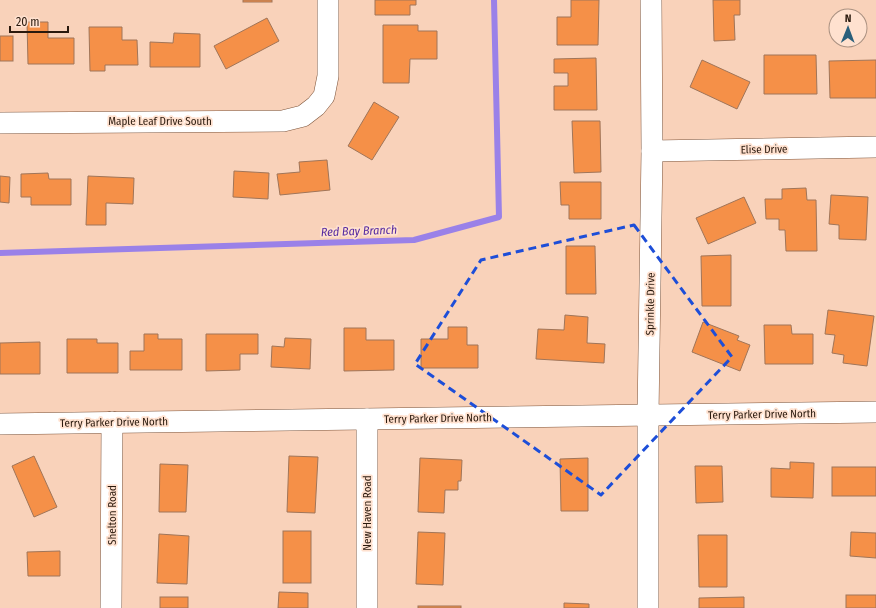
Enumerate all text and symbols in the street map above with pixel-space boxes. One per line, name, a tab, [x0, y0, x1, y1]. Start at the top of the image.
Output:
scale bar	[10, 8, 68, 34]
north arrow	[828, 8, 868, 48]
text: N	[845, 12, 852, 25]
text: 20 m	[16, 15, 40, 29]
street label: Maple Leaf Drive South	[108, 115, 212, 128]
street label: Elise Drive	[741, 143, 788, 156]
water label: Red Bay Branch	[321, 223, 397, 239]
street label: Sprinkle Drive	[643, 272, 658, 336]
street label: Terry Parker Drive North	[708, 407, 816, 422]
street label: Terry Parker Drive North	[384, 411, 492, 426]
street label: Terry Parker Drive North	[60, 415, 168, 430]
street label: New Haven Road	[361, 475, 374, 551]
street label: Shelton Road	[106, 485, 119, 545]

